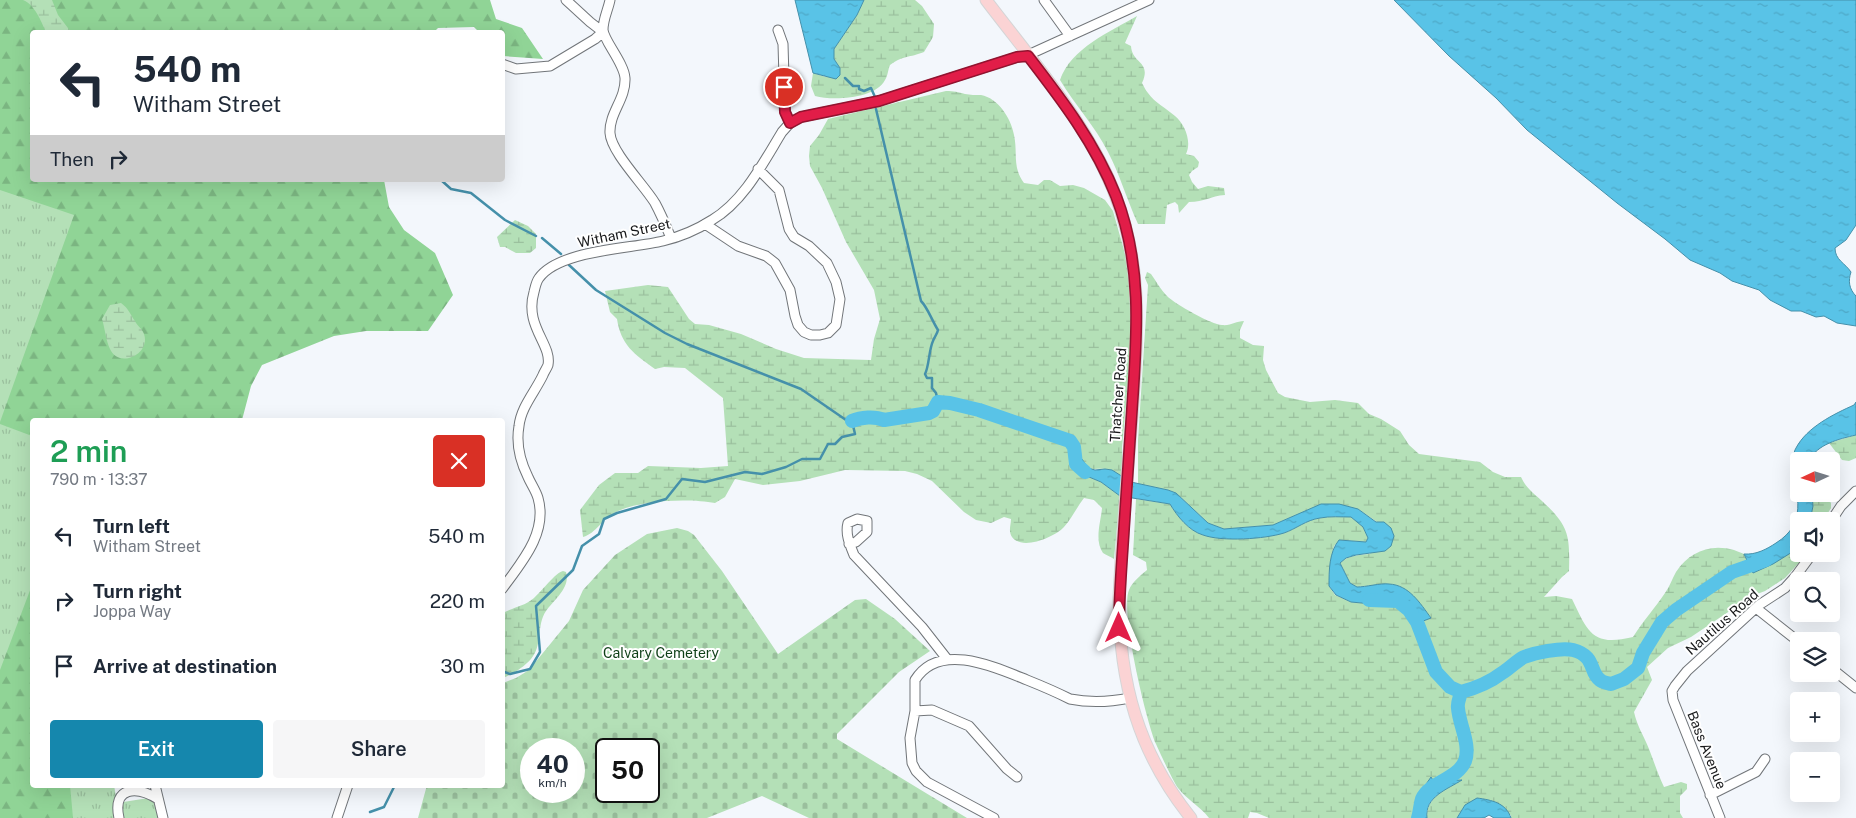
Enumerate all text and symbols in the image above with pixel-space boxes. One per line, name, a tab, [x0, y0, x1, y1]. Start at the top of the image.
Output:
text: 540 m	[133, 49, 241, 90]
icon: left	[50, 50, 115, 115]
pin	[763, 66, 805, 108]
icon: arrive	[770, 73, 798, 101]
text: Witham Street	[133, 91, 281, 117]
icon: right	[104, 145, 132, 173]
text: Then	[50, 148, 94, 170]
street label: Witham Street	[576, 215, 672, 251]
street label: Thatcher Road	[1107, 347, 1129, 443]
text: 2 min	[50, 433, 127, 469]
button: close	[433, 435, 485, 487]
north arrow	[1790, 452, 1840, 502]
map controls	[1790, 452, 1840, 802]
text: 790 m · 13:37	[50, 470, 148, 489]
button: sound	[1790, 512, 1840, 562]
text: Turn left	[93, 515, 170, 537]
icon: left	[50, 522, 78, 550]
text: 540 m	[428, 525, 485, 547]
text: Witham Street	[93, 537, 201, 556]
button: search	[1790, 572, 1840, 622]
text: Turn right	[93, 580, 182, 602]
street label: Nautilus Road	[1682, 586, 1762, 658]
icon: right	[50, 587, 78, 615]
text: 220 m	[430, 590, 485, 612]
position arrow	[1092, 601, 1144, 653]
text: Joppa Way	[93, 602, 171, 621]
button: layers	[1790, 632, 1840, 682]
park label: Calvary Cemetery	[603, 645, 720, 661]
icon: arrive	[50, 652, 78, 680]
text: Arrive at destination	[93, 655, 277, 677]
text: 30 m	[440, 655, 485, 677]
button: +	[1790, 692, 1840, 742]
street label: Bass Avenue	[1684, 709, 1730, 791]
button: Exit	[50, 720, 263, 778]
button: Share	[273, 720, 485, 778]
speed limit sign: 50	[595, 738, 660, 803]
text: 40	[536, 749, 569, 779]
button: −	[1790, 752, 1840, 802]
text: km/h	[538, 776, 567, 790]

